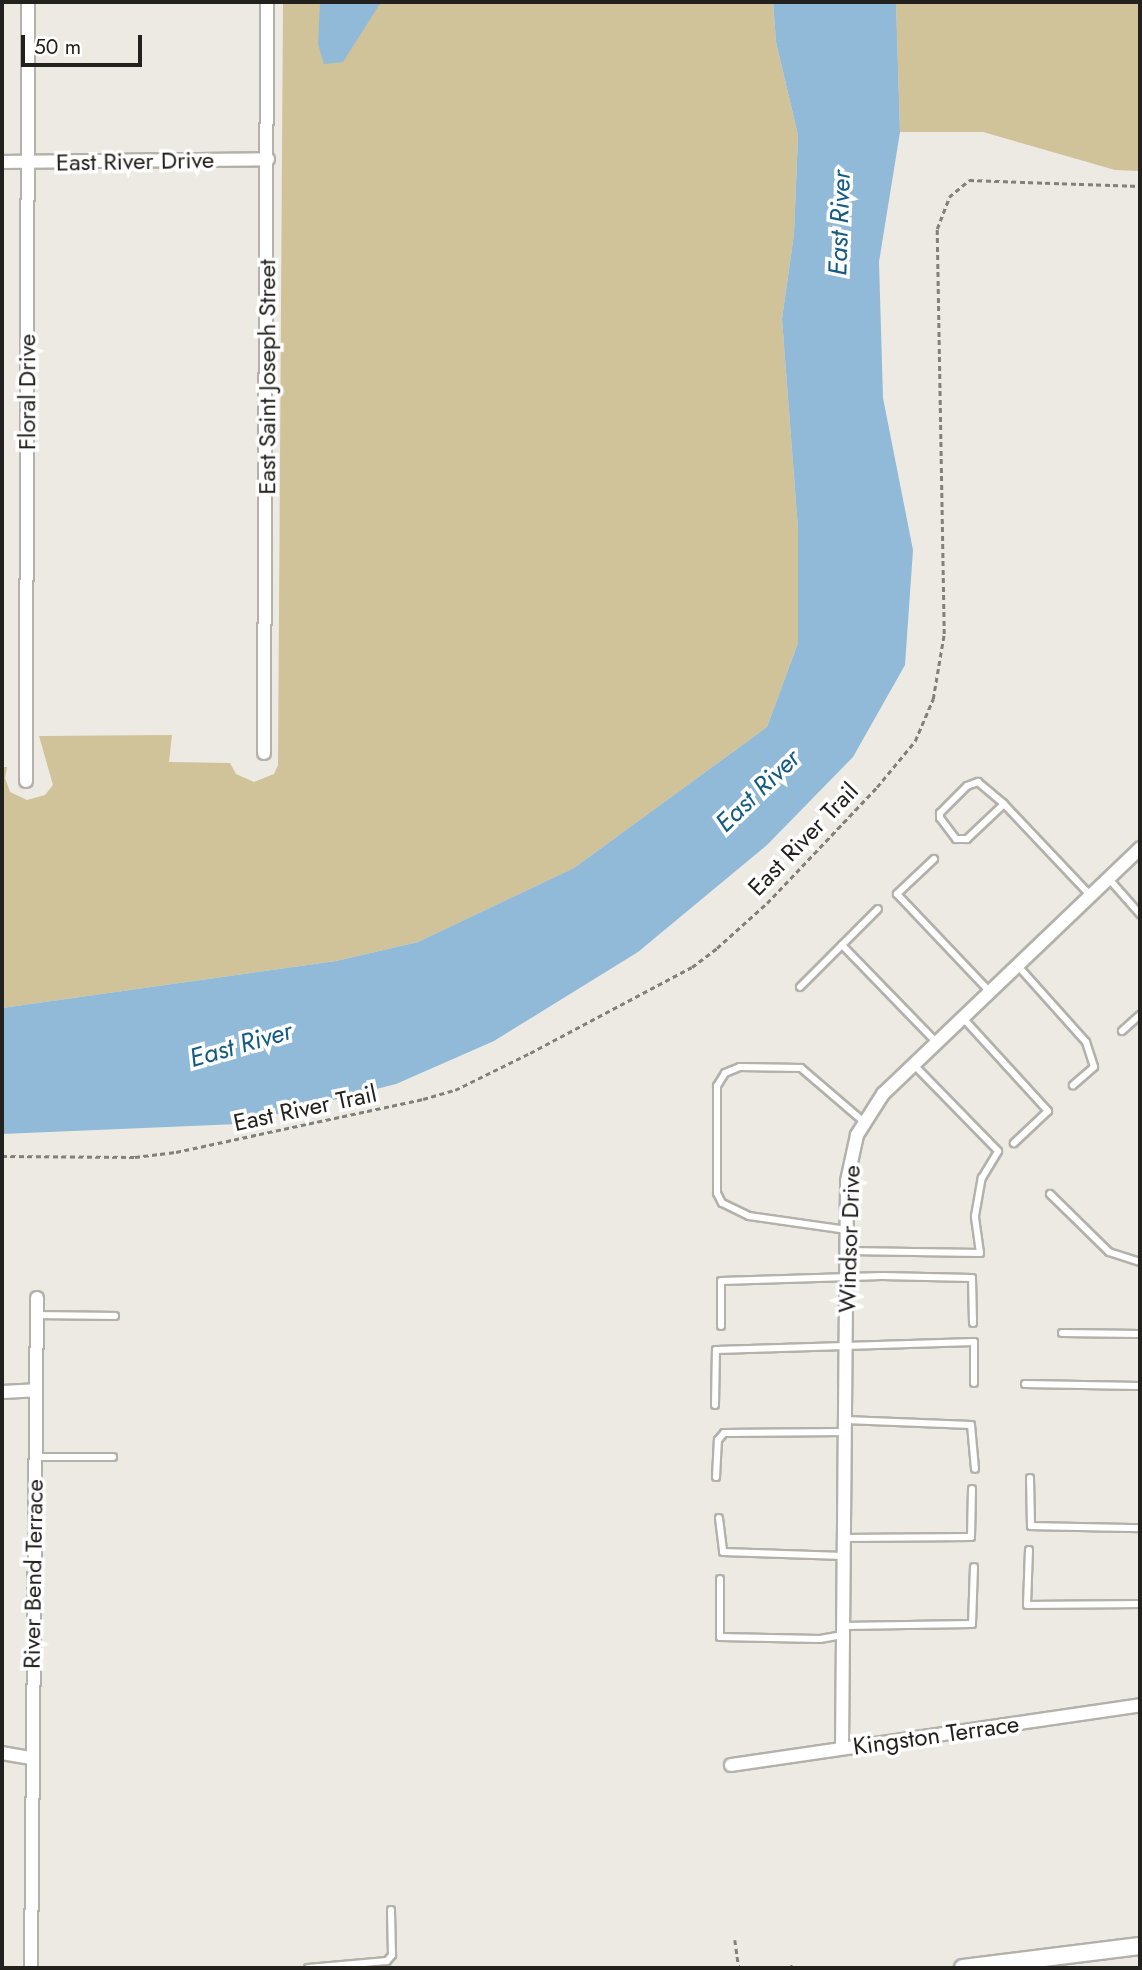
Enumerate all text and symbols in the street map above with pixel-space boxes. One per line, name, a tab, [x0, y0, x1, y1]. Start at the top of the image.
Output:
scale bar	[24, 21, 145, 65]
text: 50 m	[34, 32, 81, 62]
street label: East River Drive	[56, 145, 214, 177]
water label: East River	[823, 170, 857, 276]
street label: East Saint Joseph Street	[253, 259, 281, 495]
street label: Floral Drive	[13, 334, 41, 450]
water label: East River	[709, 743, 807, 839]
street label: East River Trail	[742, 777, 864, 901]
water label: East River	[186, 1015, 296, 1075]
street label: East River Trail	[231, 1079, 379, 1137]
street label: Windsor Drive	[832, 1165, 866, 1313]
street label: River Bend Terrace	[17, 1479, 49, 1669]
street label: Kingston Terrace	[851, 1709, 1021, 1761]

